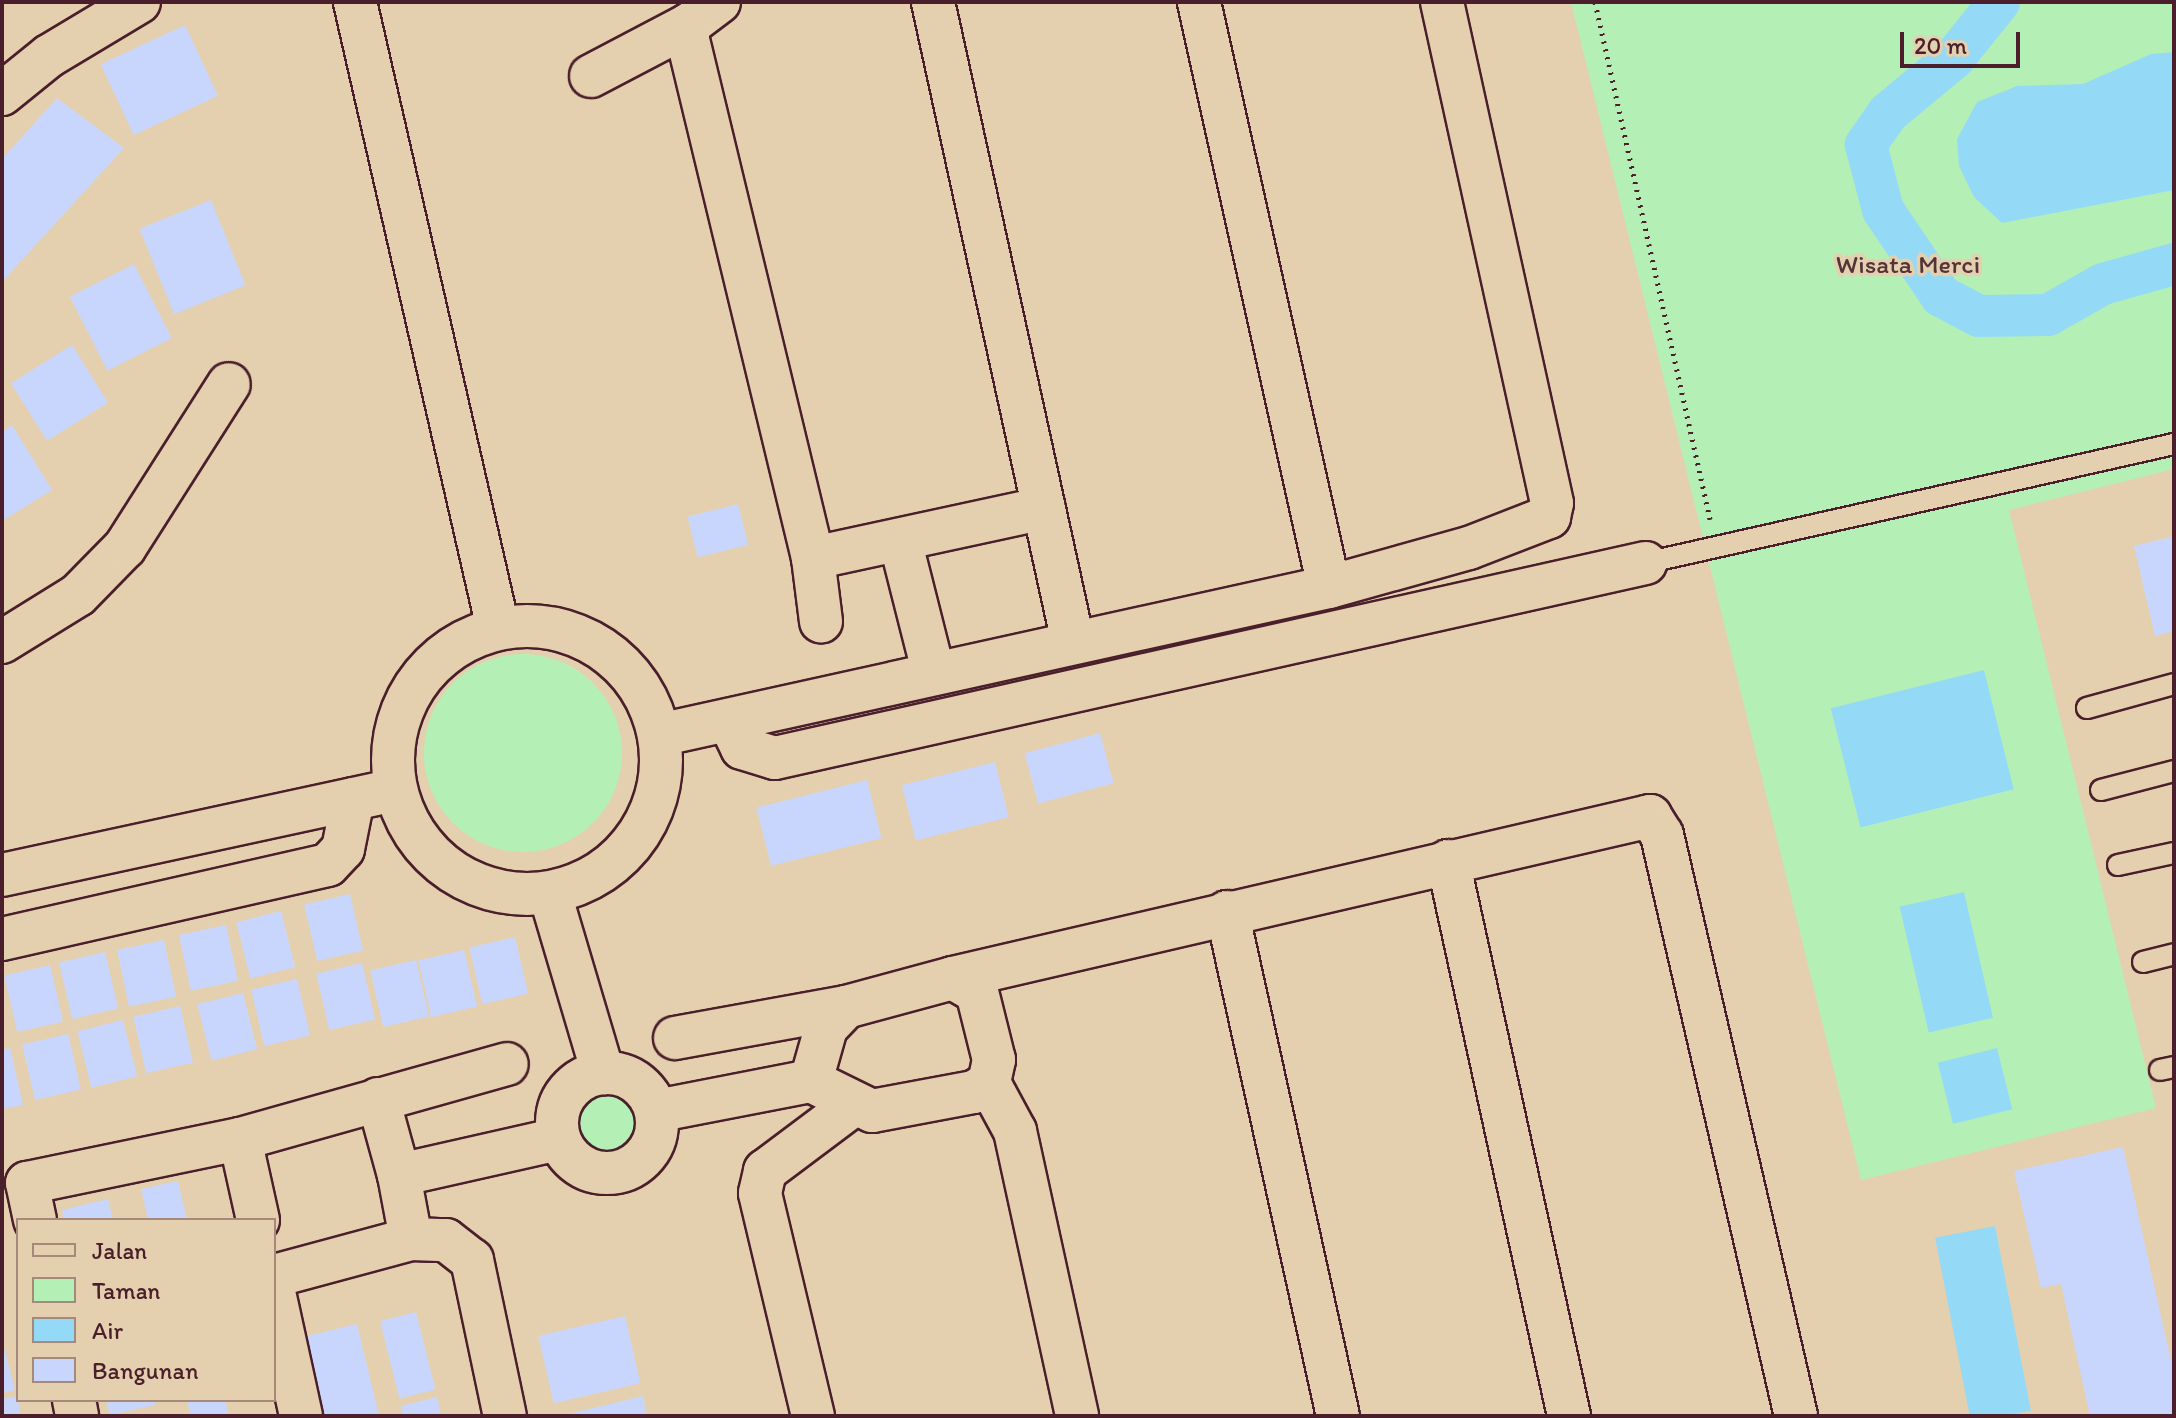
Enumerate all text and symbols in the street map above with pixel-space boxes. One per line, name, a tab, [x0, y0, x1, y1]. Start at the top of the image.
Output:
scale bar	[1904, 16, 2024, 66]
text: 20 m	[1914, 31, 1967, 60]
park label: Wisata Merci	[1836, 249, 1980, 281]
legend	[16, 1218, 276, 1402]
text: Jalan	[92, 1236, 147, 1265]
text: Taman	[92, 1276, 160, 1305]
text: Air	[92, 1316, 123, 1345]
text: Bangunan	[92, 1356, 199, 1385]

